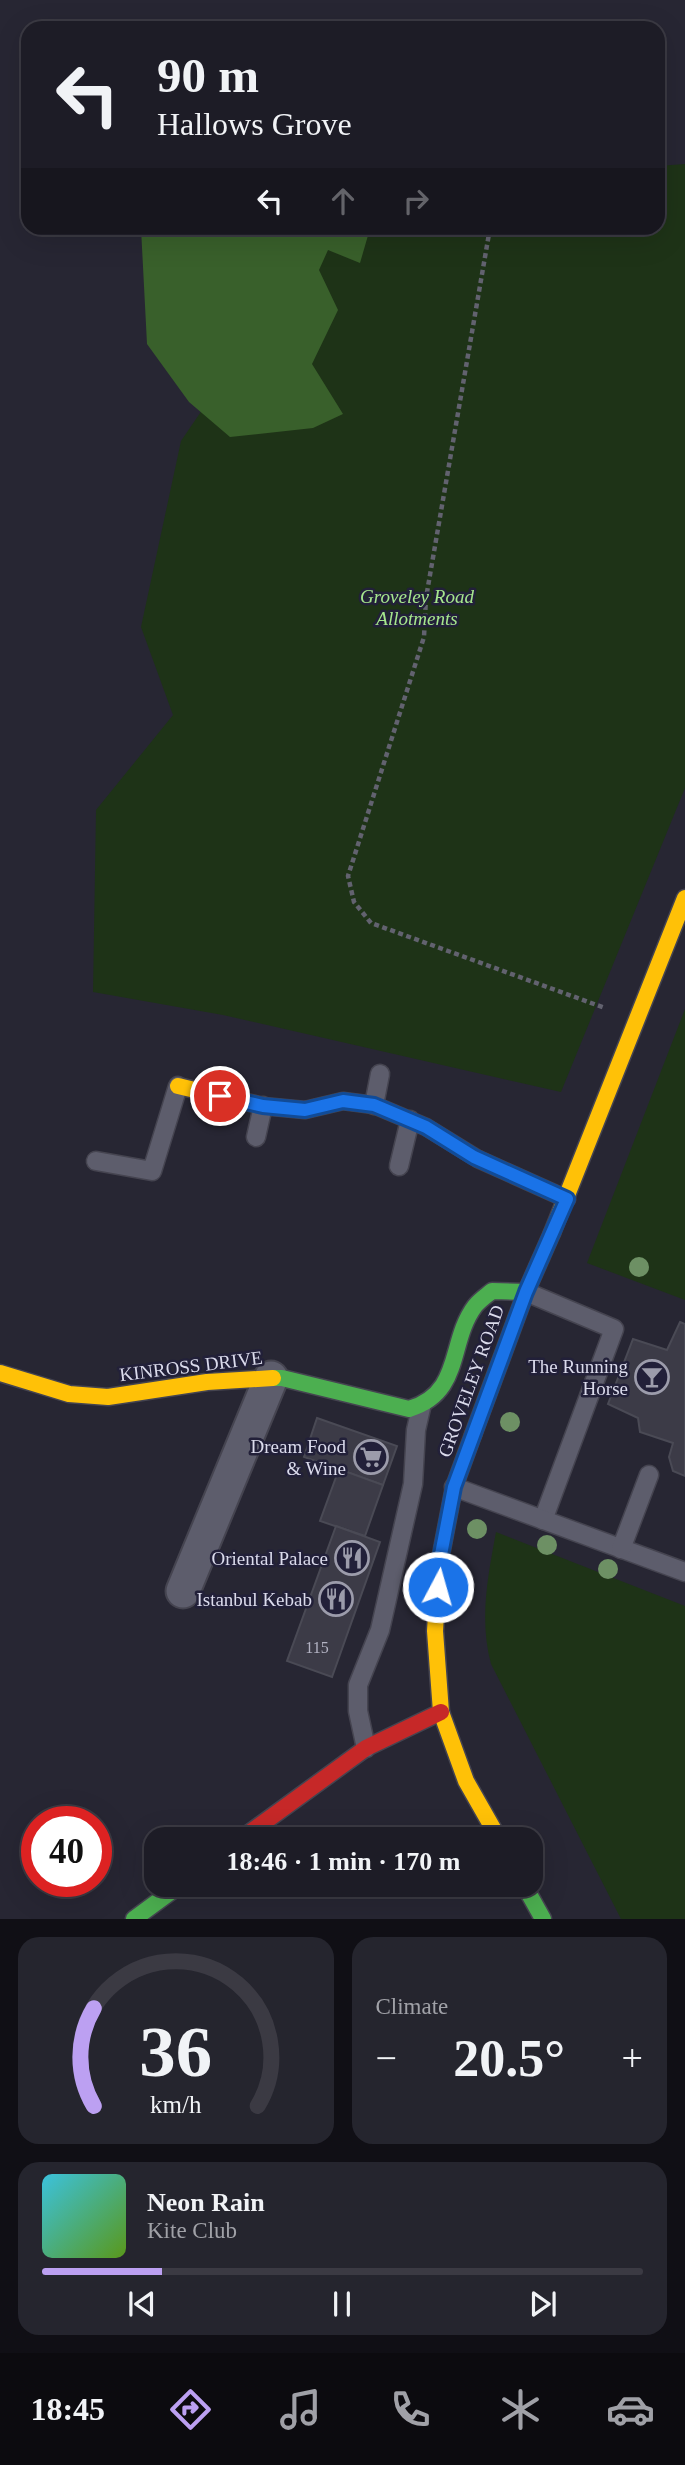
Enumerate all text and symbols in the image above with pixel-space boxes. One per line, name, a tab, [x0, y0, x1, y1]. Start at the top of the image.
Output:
text: 90 m	[157, 48, 259, 103]
icon: left	[42, 49, 133, 140]
text: Hallows Grove	[157, 106, 352, 142]
icon: left	[251, 182, 289, 220]
icon: ahead	[324, 182, 362, 220]
icon: right	[397, 182, 435, 220]
park label: Groveley Road Allotments	[360, 586, 474, 629]
pin	[190, 1066, 250, 1126]
icon: arrive	[201, 1077, 239, 1115]
street label: GROVELEY ROAD	[434, 1302, 508, 1460]
street label: KINROSS DRIVE	[118, 1347, 264, 1385]
place label: The Running Horse	[528, 1356, 628, 1399]
bar icon: The Running Horse	[633, 1358, 671, 1396]
place label: Dream Food & Wine	[250, 1436, 346, 1479]
supermarket icon: Dream Food & Wine	[352, 1438, 390, 1476]
restaurant icon: Oriental Palace	[333, 1539, 371, 1577]
place label: Oriental Palace	[211, 1548, 328, 1569]
position arrow	[401, 1550, 475, 1624]
restaurant icon: Istanbul Kebab	[317, 1580, 355, 1618]
place label: Istanbul Kebab	[196, 1589, 312, 1610]
house number: 115	[305, 1639, 329, 1656]
speed limit sign: 40	[21, 1806, 112, 1897]
text: 18:46 · 1 min · 170 m	[227, 1847, 461, 1876]
text: Climate	[376, 1994, 448, 2019]
text: 36	[139, 2012, 212, 2093]
text: 20.5°	[453, 2030, 565, 2087]
text: −	[376, 2037, 397, 2079]
text: +	[622, 2037, 643, 2079]
text: km/h	[150, 2091, 202, 2118]
text: Neon Rain	[147, 2188, 265, 2217]
text: Kite Club	[147, 2218, 237, 2243]
icon: previous	[123, 2285, 161, 2323]
icon: pause	[323, 2285, 361, 2323]
icon: next	[524, 2285, 562, 2323]
icon: directions	[166, 2385, 215, 2434]
icon: music	[276, 2385, 325, 2434]
icon: phone	[386, 2385, 435, 2434]
icon: climate	[496, 2385, 545, 2434]
icon: car	[606, 2385, 655, 2434]
text: 18:45	[30, 2391, 105, 2427]

